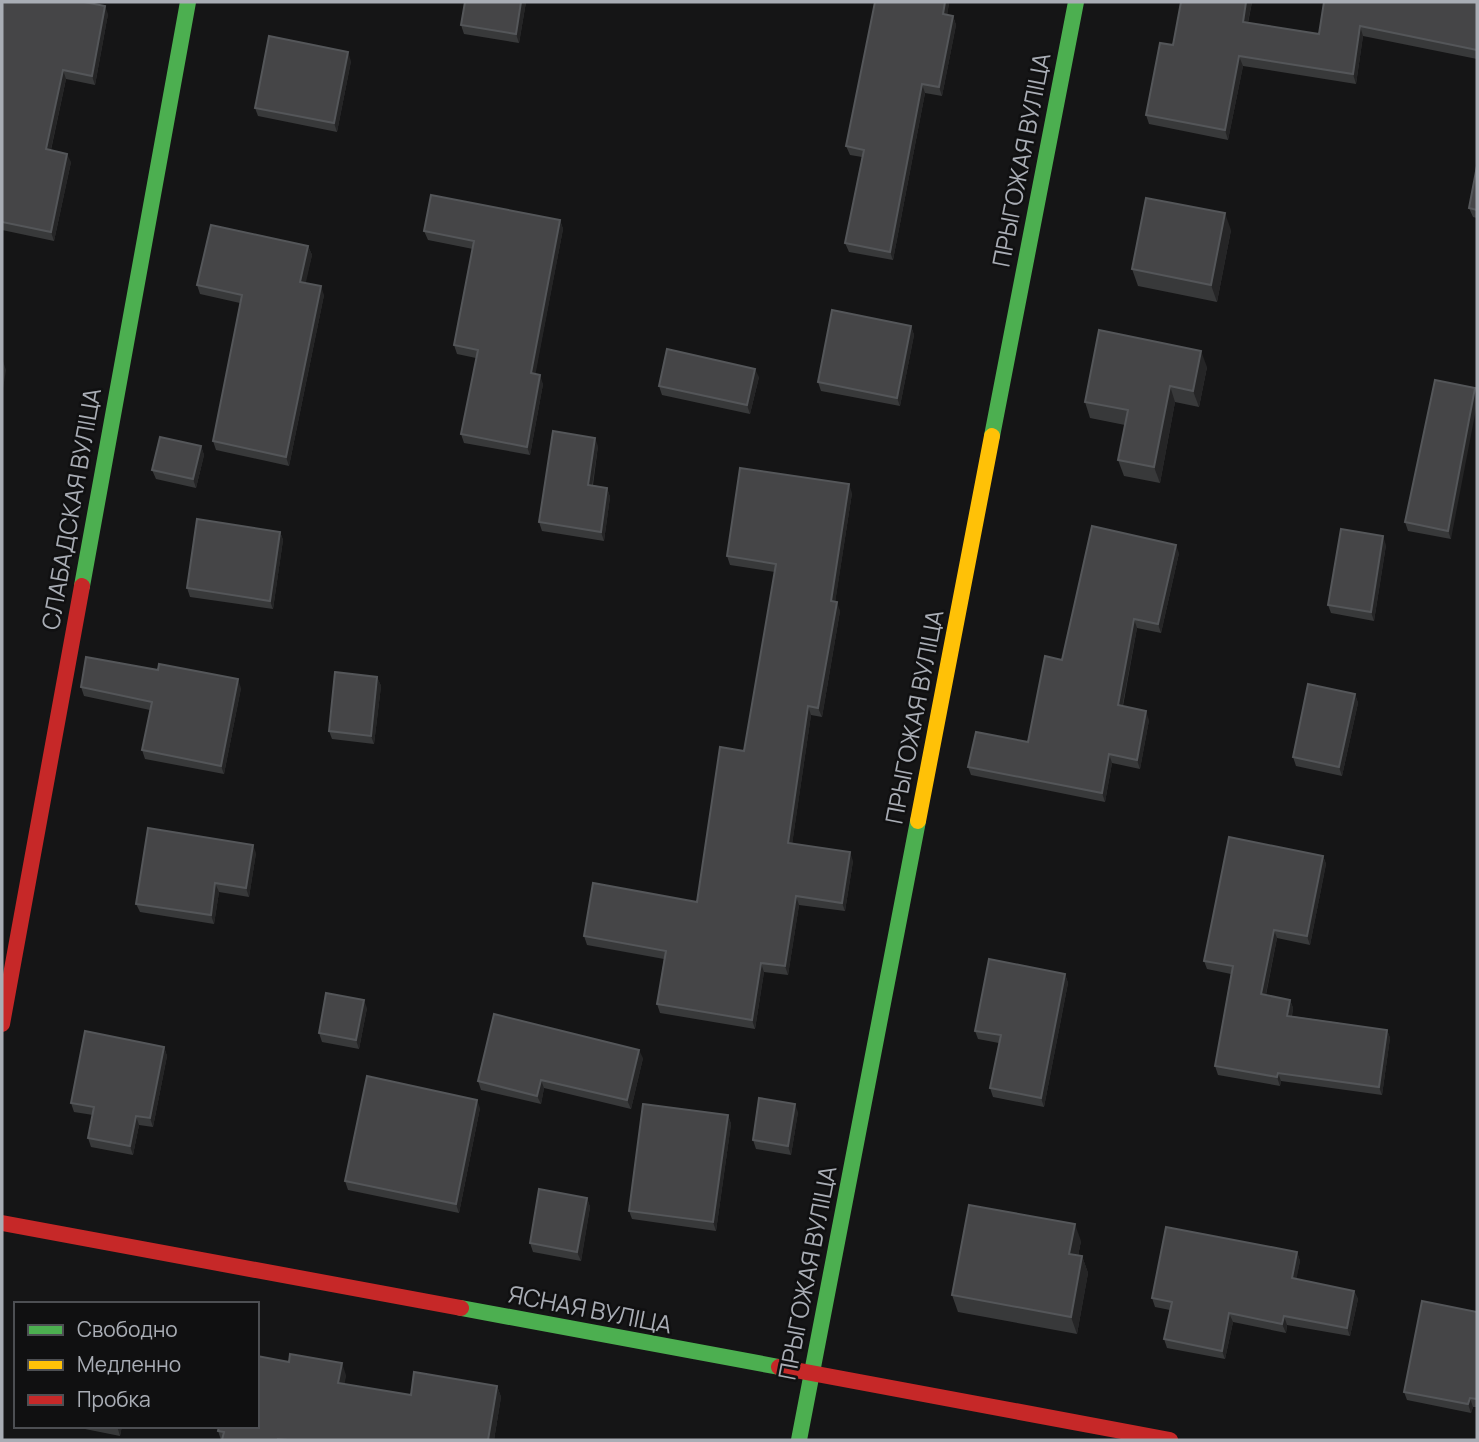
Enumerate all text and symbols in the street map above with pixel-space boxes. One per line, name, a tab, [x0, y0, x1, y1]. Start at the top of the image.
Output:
street label: ПРЫГОЖАЯ ВУЛІЦА	[984, 50, 1057, 270]
street label: СЛАБАДСКАЯ ВУЛІЦА	[33, 385, 108, 632]
street label: ПРЫГОЖАЯ ВУЛІЦА	[877, 607, 950, 827]
street label: ПРЫГОЖАЯ ВУЛІЦА	[770, 1163, 843, 1383]
street label: ЯСНАЯ ВУЛІЦА	[506, 1276, 675, 1341]
legend	[14, 1302, 259, 1428]
text: Свободно	[77, 1315, 178, 1343]
text: Медленно	[77, 1350, 181, 1378]
text: Пробка	[77, 1385, 151, 1413]

